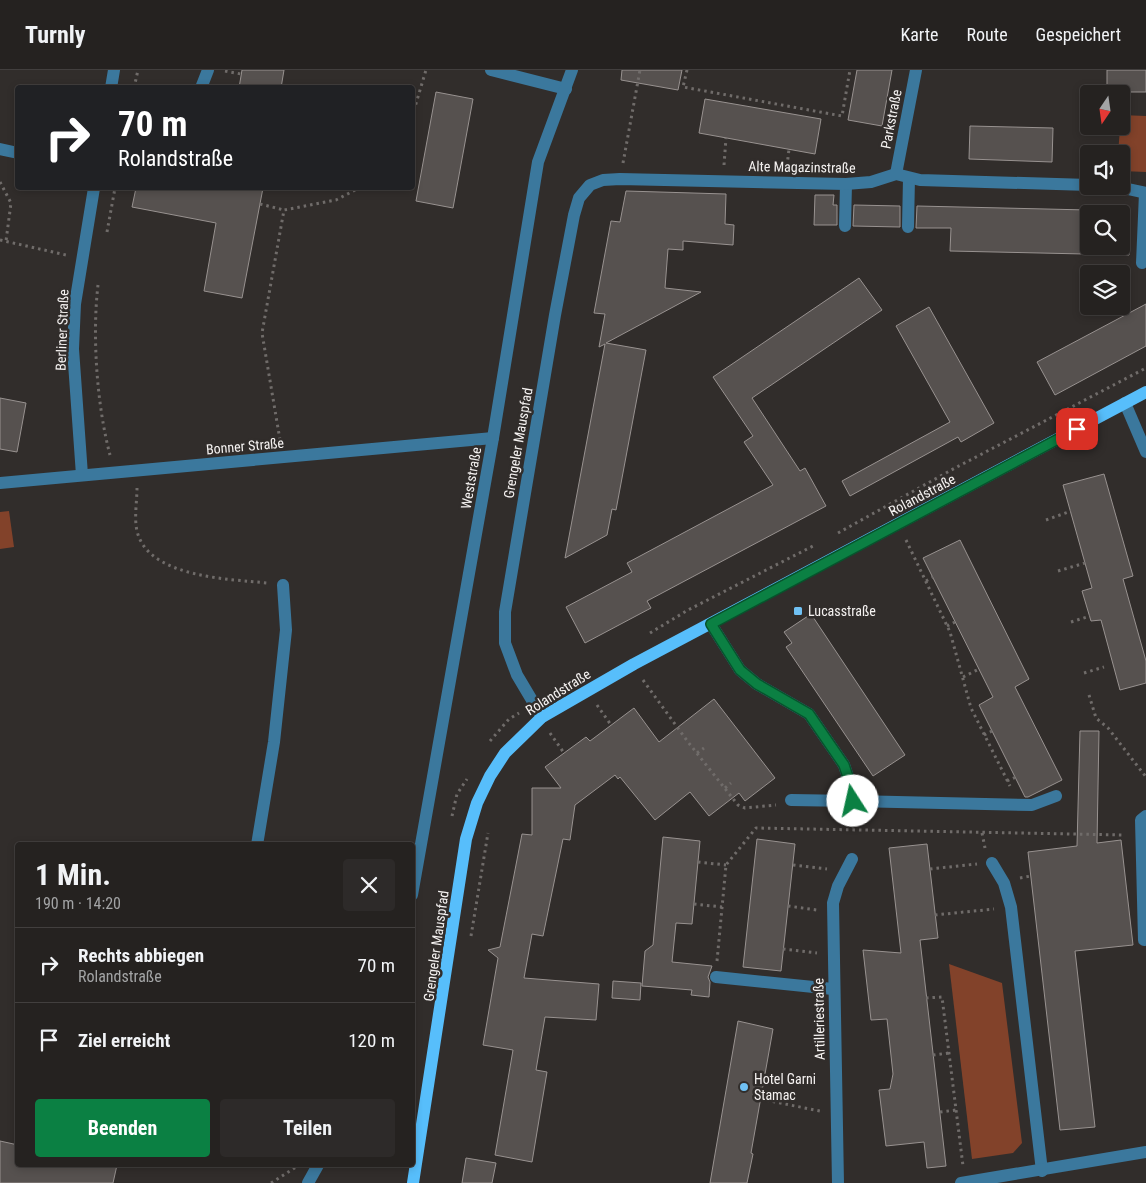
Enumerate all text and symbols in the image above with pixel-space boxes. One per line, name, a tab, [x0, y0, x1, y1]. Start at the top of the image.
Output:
text: Turnly	[25, 21, 86, 49]
text: Karte	[900, 24, 939, 45]
text: Route	[967, 24, 1008, 45]
text: Gespeichert	[1036, 24, 1121, 45]
north arrow	[1080, 85, 1130, 135]
map controls	[1080, 85, 1130, 315]
street label: Parkstraße	[877, 88, 905, 150]
text: 70 m	[118, 104, 187, 145]
icon: right	[35, 105, 100, 170]
button: sound	[1080, 145, 1130, 195]
text: Rolandstraße	[118, 146, 233, 171]
street label: Alte Magazinstraße	[748, 158, 856, 176]
button: search	[1080, 205, 1130, 255]
button: layers	[1080, 265, 1130, 315]
street label: Berliner Straße	[53, 288, 71, 371]
street label: Grengeler Mauspfad	[500, 387, 536, 499]
pin	[1056, 408, 1098, 450]
icon: arrive	[1063, 415, 1091, 443]
street label: Bonner Straße	[205, 435, 285, 457]
street label: Weststraße	[458, 445, 484, 510]
street label: Rolandstraße	[886, 471, 958, 519]
place label: Lucasstraße	[808, 603, 876, 619]
marker: Lucasstraße	[792, 605, 804, 617]
street label: Rolandstraße	[523, 666, 594, 718]
position arrow	[826, 774, 878, 826]
text: 1 Min.	[35, 857, 111, 892]
button: close	[343, 859, 395, 911]
street label: Grengeler Mauspfad	[420, 889, 452, 1003]
text: 190 m · 14:20	[35, 894, 121, 913]
text: Rechts abbiegen	[78, 944, 204, 967]
icon: right	[35, 951, 63, 979]
text: 70 m	[358, 954, 395, 977]
text: Rolandstraße	[78, 967, 162, 986]
street label: Artilleriestraße	[810, 977, 828, 1060]
icon: arrive	[35, 1026, 63, 1054]
text: Ziel erreicht	[78, 1029, 170, 1052]
text: 120 m	[348, 1029, 395, 1052]
place label: Hotel Garni Stamac	[754, 1071, 816, 1103]
marker: Hotel Garni Stamac	[738, 1081, 750, 1093]
button: Beenden	[35, 1099, 210, 1157]
button: Teilen	[220, 1099, 395, 1157]

